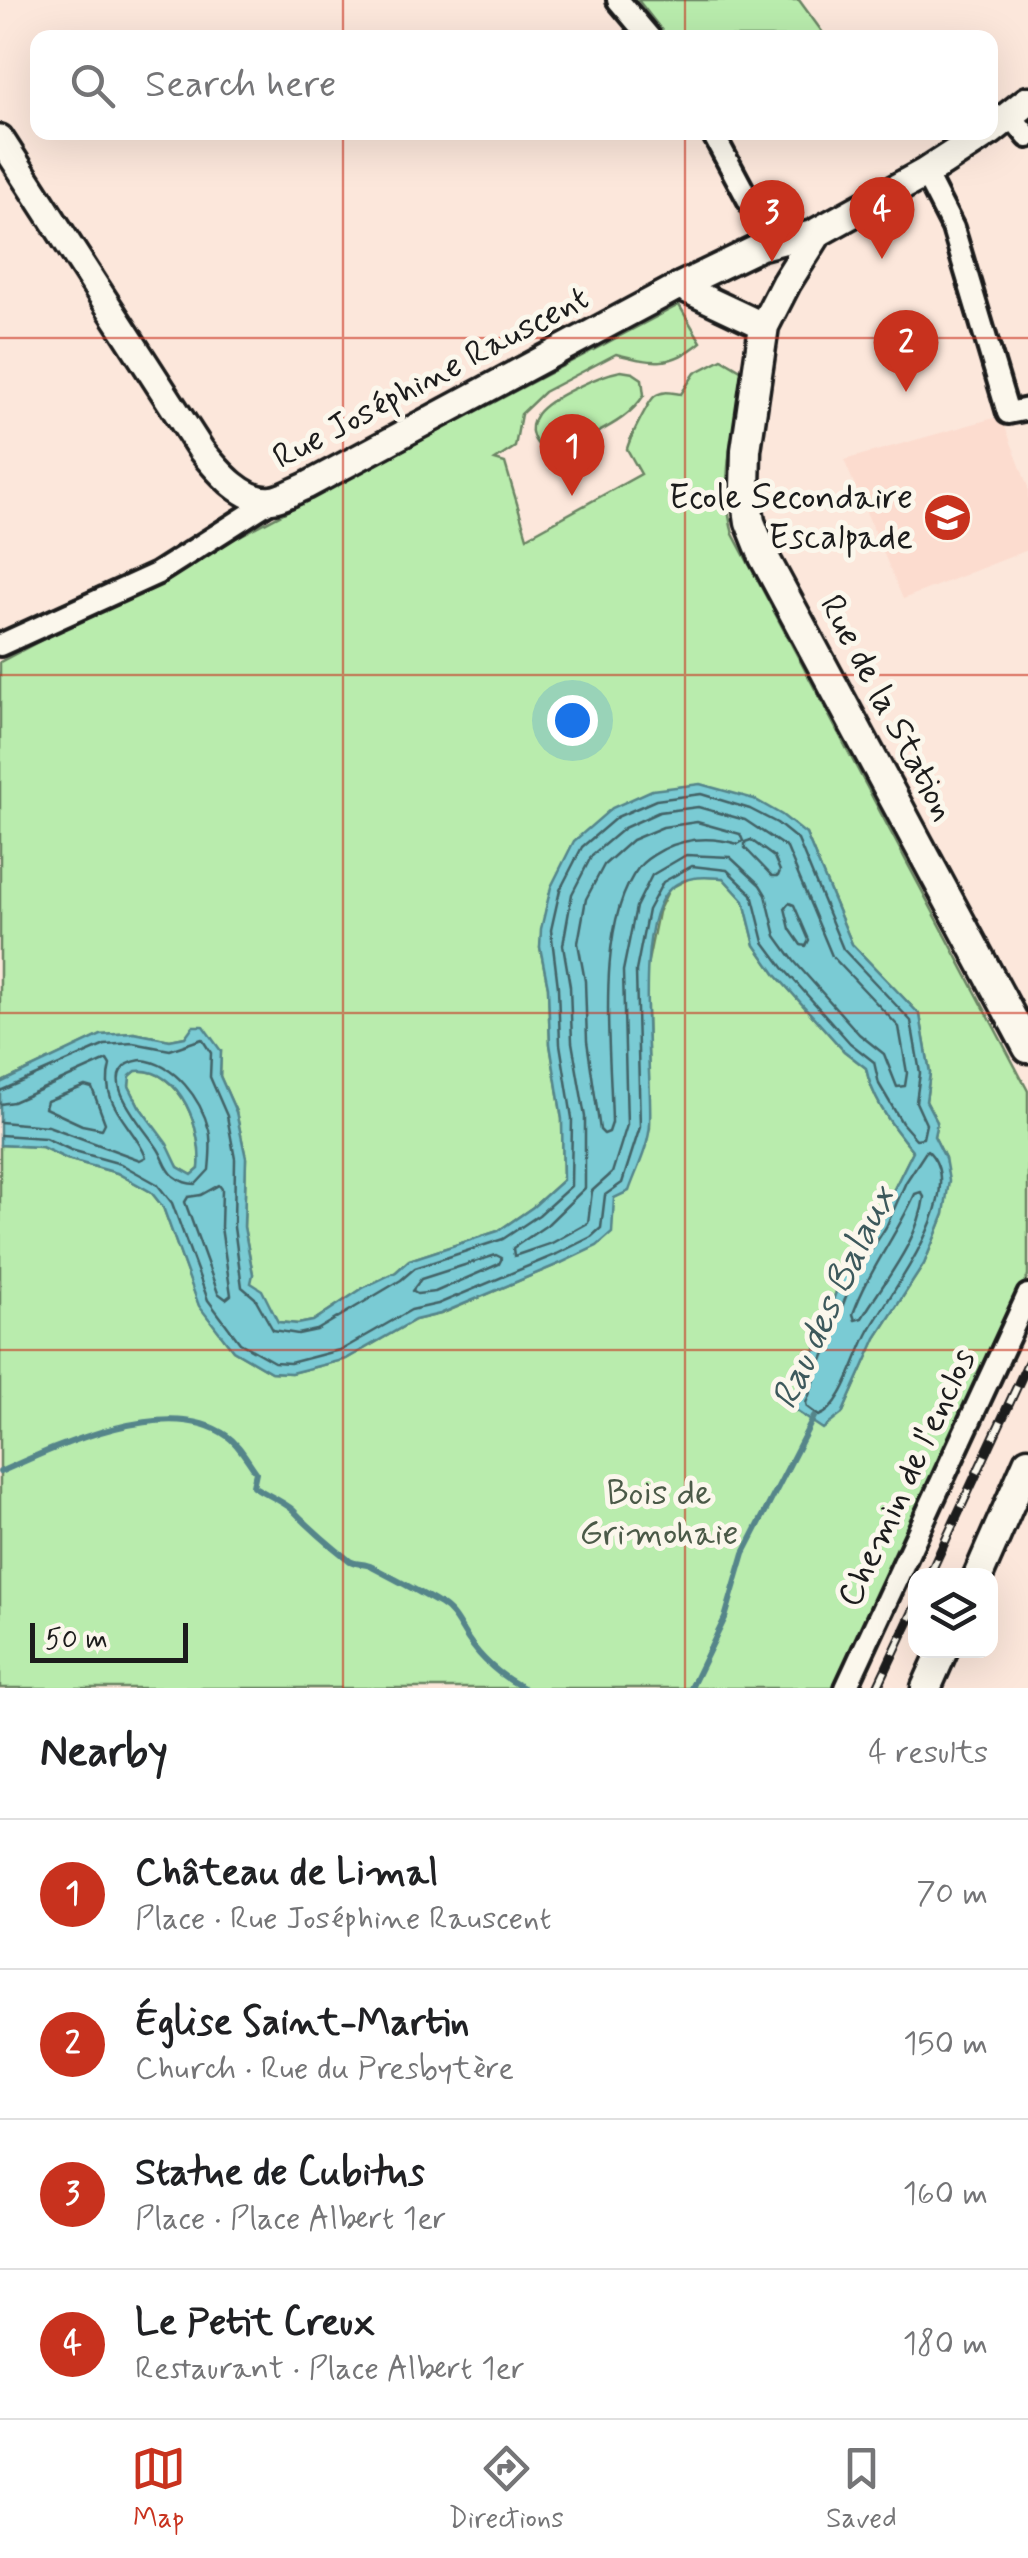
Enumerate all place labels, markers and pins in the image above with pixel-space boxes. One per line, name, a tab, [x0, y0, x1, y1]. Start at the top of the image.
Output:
pin: 4	[850, 176, 914, 259]
pin: 3	[740, 180, 804, 262]
pin: 2	[874, 310, 938, 392]
pin: 1	[540, 414, 604, 496]
place label: Ecole Secondaire Escalpade	[669, 475, 913, 561]
school or university icon: Ecole Secondaire Escalpade	[922, 492, 974, 544]

